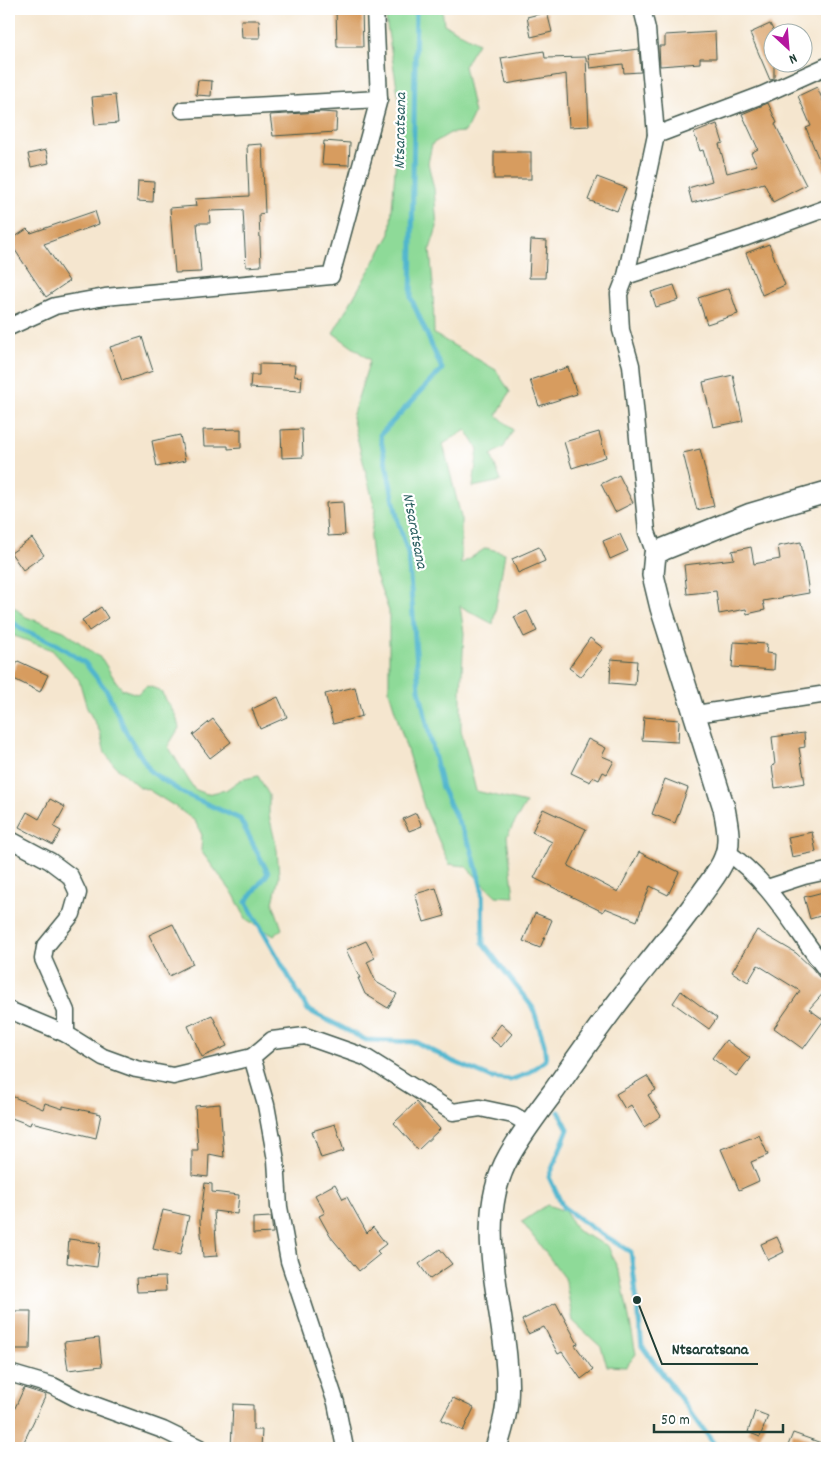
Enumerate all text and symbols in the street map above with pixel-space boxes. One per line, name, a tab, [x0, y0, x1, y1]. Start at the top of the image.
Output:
north arrow	[764, 22, 814, 72]
text: N	[785, 47, 800, 68]
water label: Ntsaratsana	[389, 91, 413, 169]
water label: Ntsaratsana	[395, 491, 433, 572]
callout: Ntsaratsana	[662, 1333, 758, 1364]
text: Ntsaratsana	[672, 1339, 750, 1362]
scale bar	[654, 1402, 782, 1434]
text: 50 m	[661, 1410, 690, 1432]

